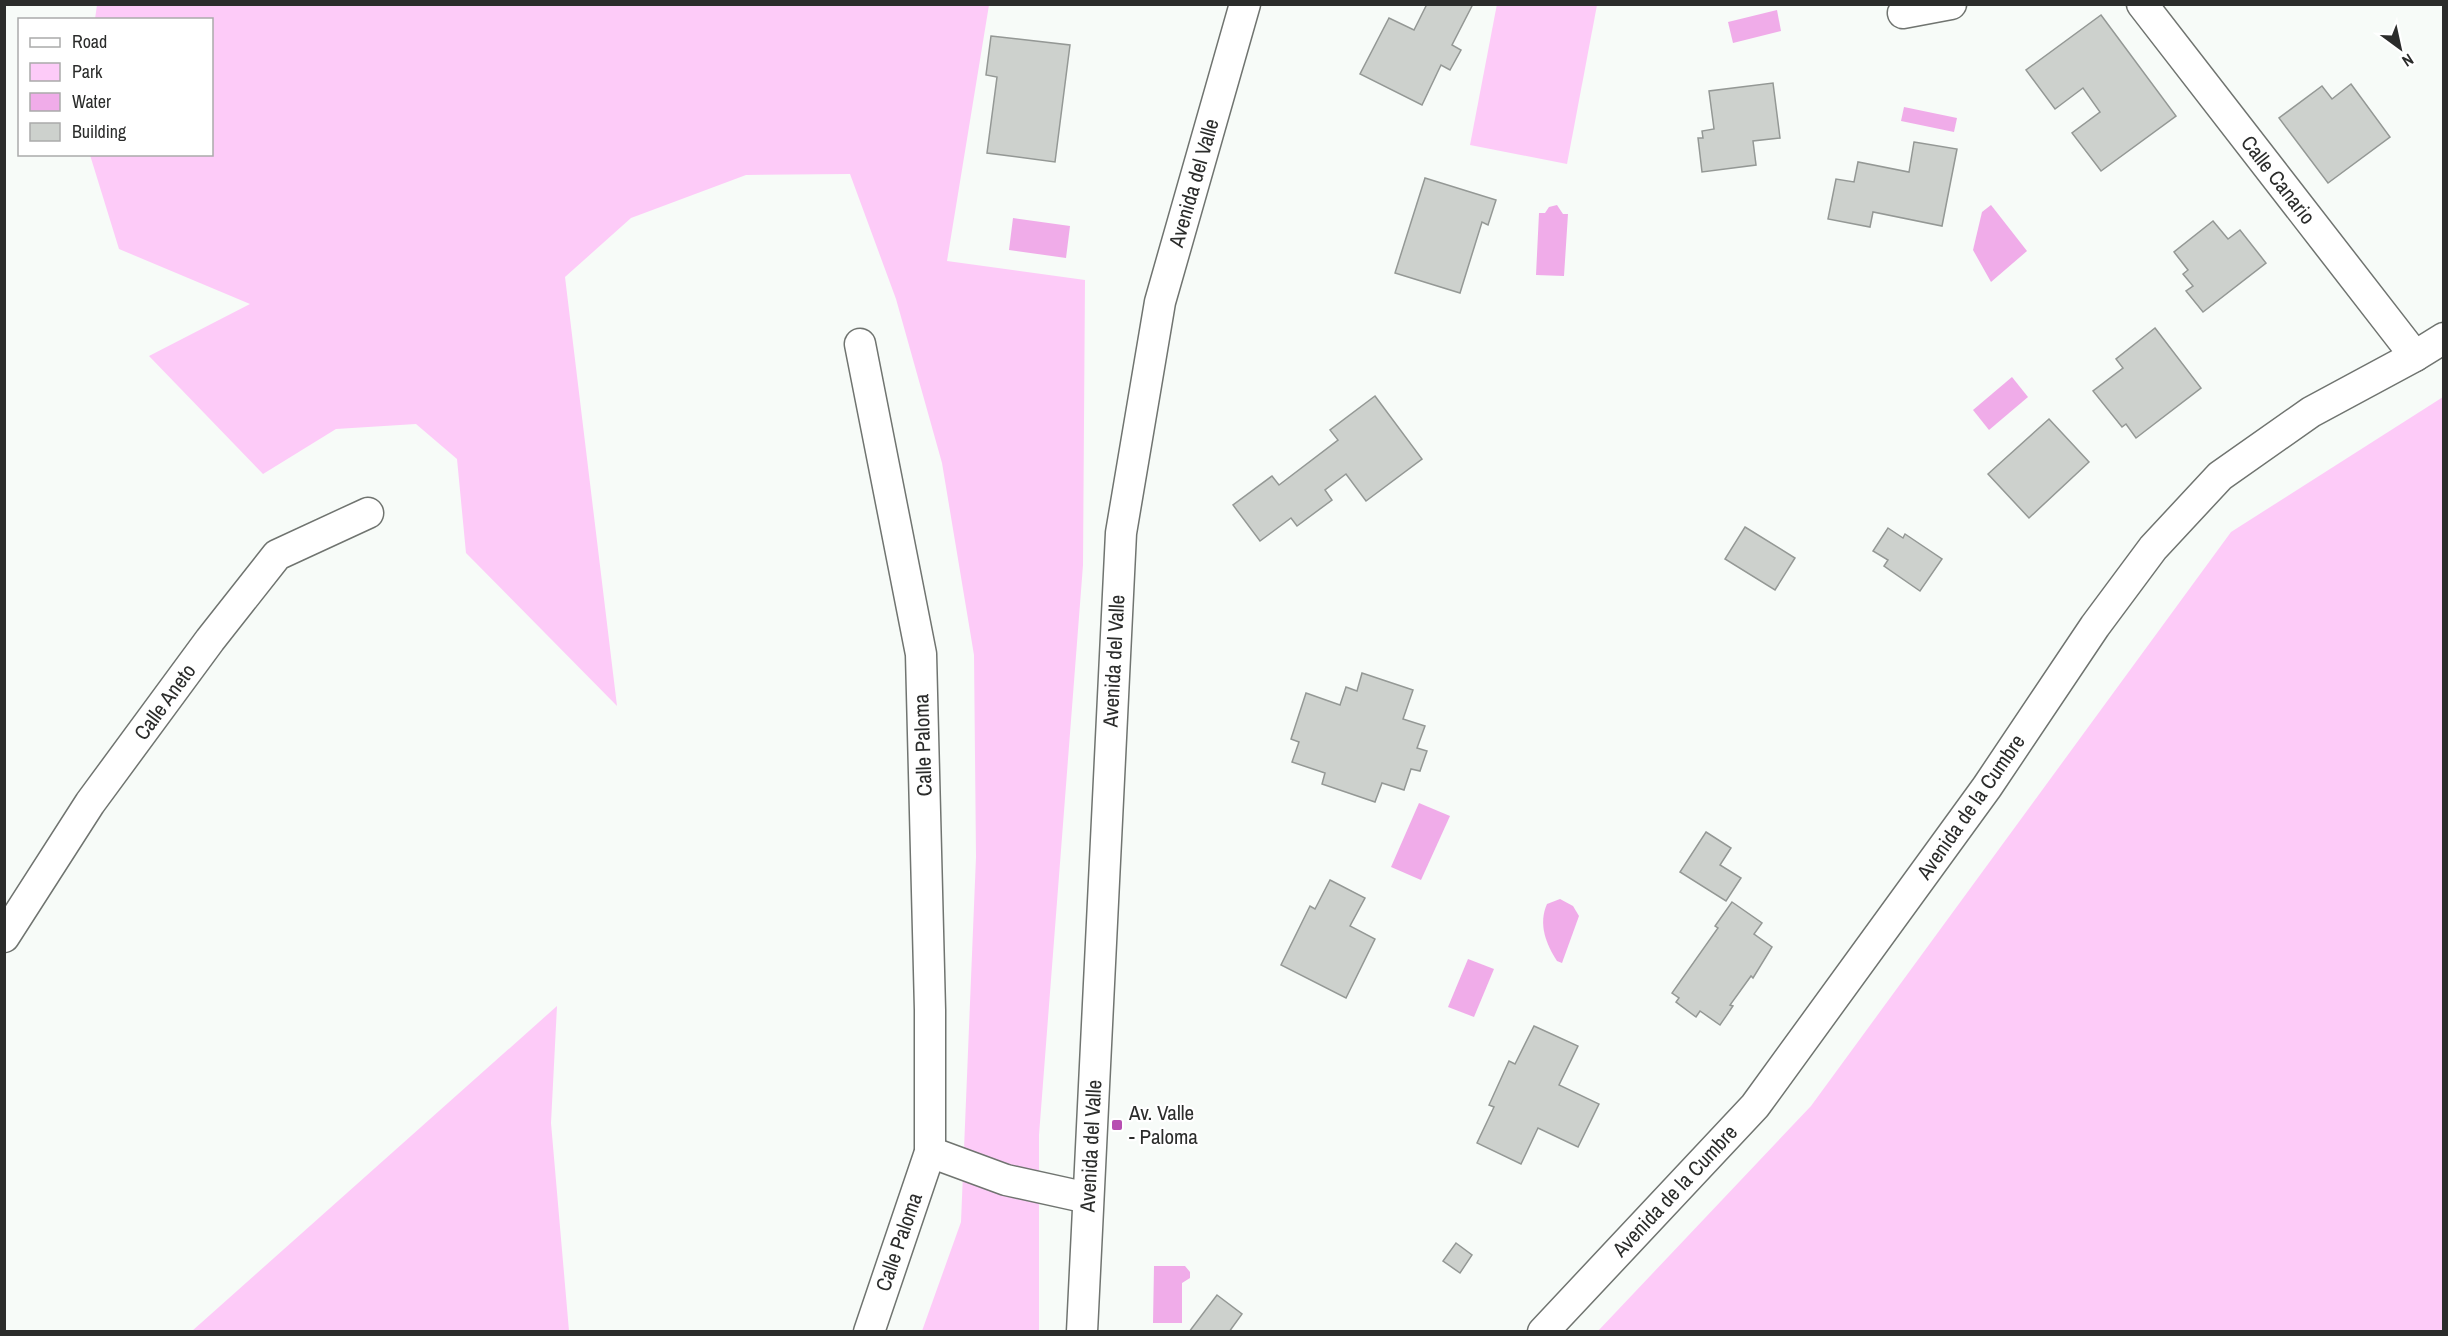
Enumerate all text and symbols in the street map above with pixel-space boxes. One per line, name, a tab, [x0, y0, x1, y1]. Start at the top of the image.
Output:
legend	[18, 18, 213, 156]
north arrow	[2370, 18, 2430, 78]
text: Road	[72, 29, 107, 54]
text: N	[2398, 49, 2418, 72]
text: Park	[72, 59, 103, 84]
text: Water	[72, 89, 111, 114]
street label: Avenida del Valle	[1161, 115, 1226, 251]
text: Building	[72, 119, 127, 144]
street label: Calle Canario	[2235, 129, 2322, 230]
street label: Avenida del Valle	[1096, 594, 1131, 729]
street label: Calle Aneto	[127, 658, 202, 746]
street label: Calle Paloma	[906, 693, 939, 797]
street label: Avenida de la Cumbre	[1909, 728, 2032, 886]
street label: Avenida del Valle	[1073, 1079, 1108, 1214]
place label: Av. Valle - Paloma	[1128, 1098, 1198, 1151]
marker: Av. Valle - Paloma	[1110, 1118, 1124, 1132]
street label: Avenida de la Cumbre	[1605, 1118, 1744, 1264]
street label: Calle Paloma	[868, 1188, 929, 1295]

